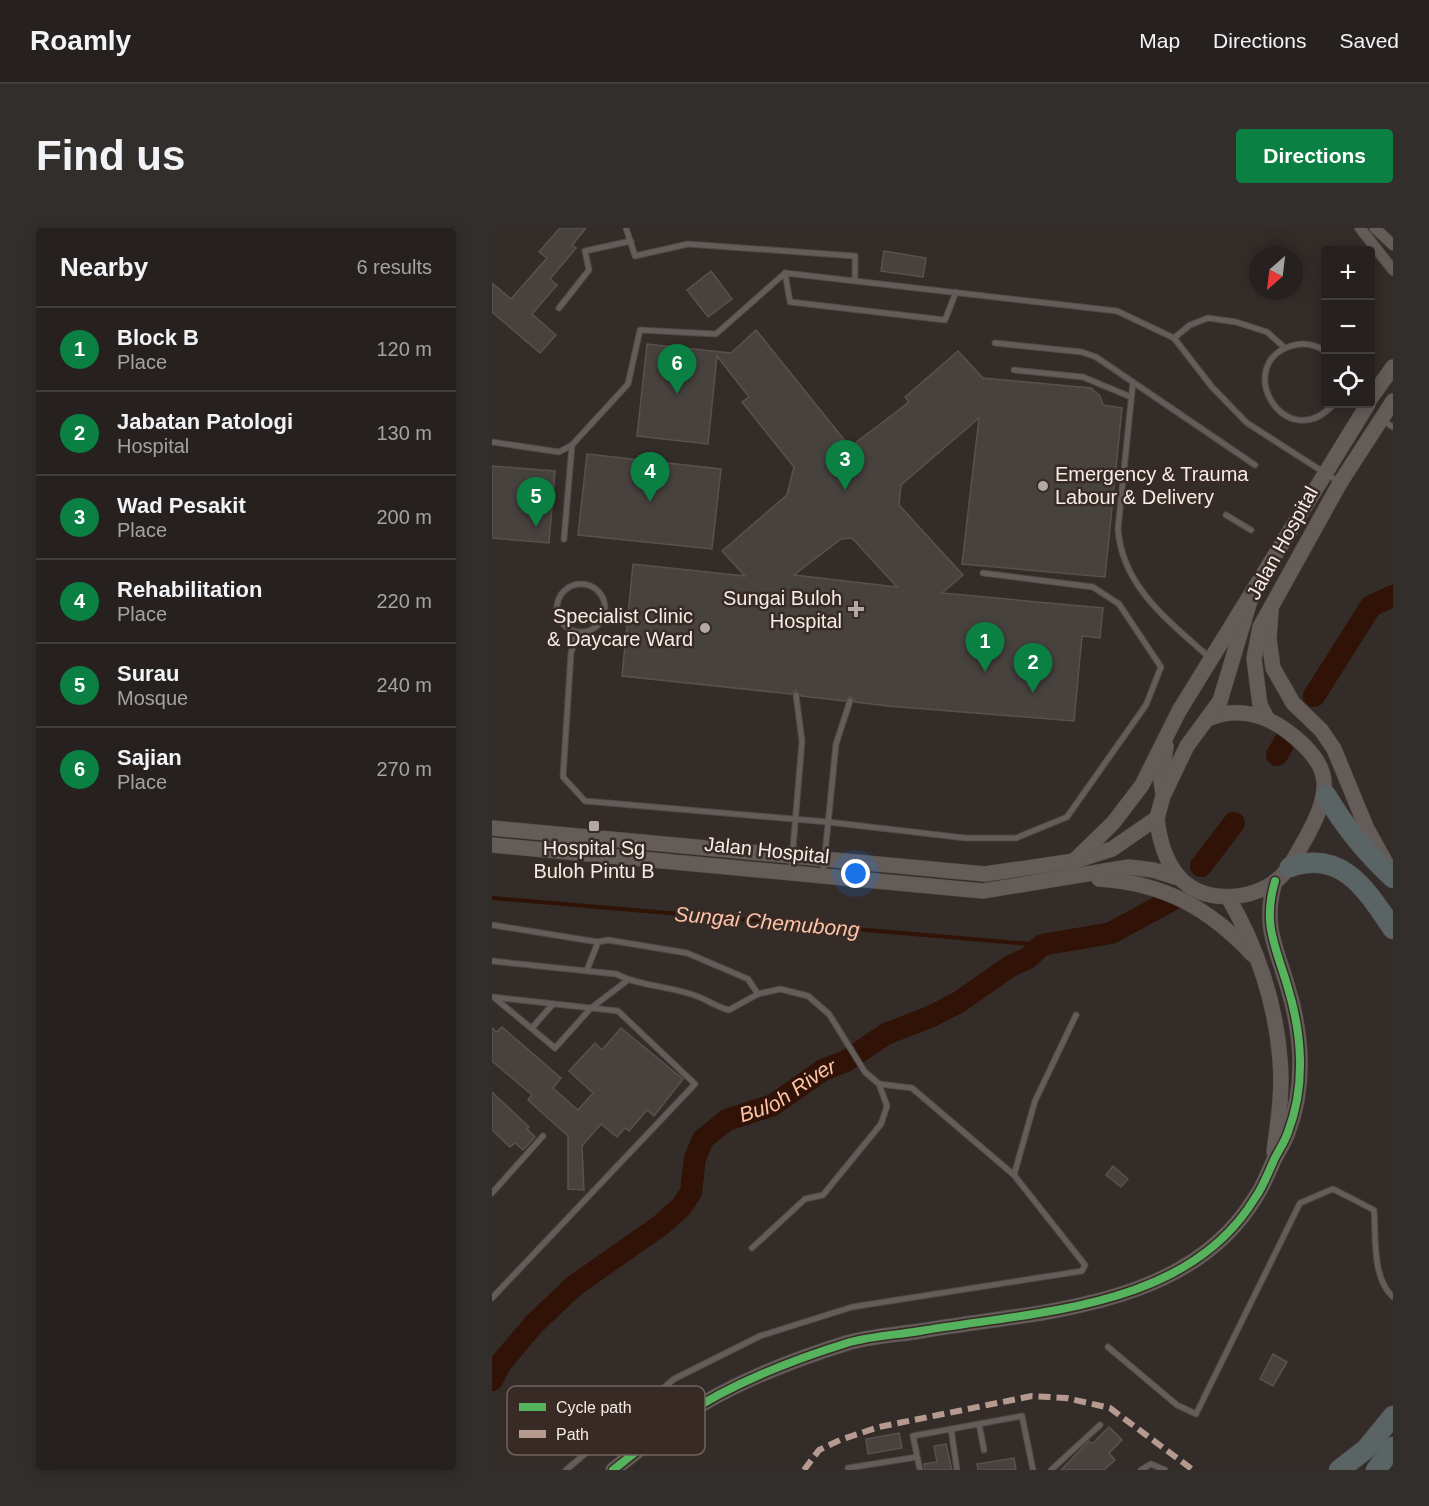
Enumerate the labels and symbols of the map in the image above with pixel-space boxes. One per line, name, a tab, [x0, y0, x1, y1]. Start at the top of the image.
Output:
north arrow	[1249, 246, 1303, 300]
pin: 6	[658, 344, 696, 394]
pin: 3	[826, 440, 864, 490]
pin: 4	[630, 452, 670, 502]
place label: Emergency & Trauma Labour & Delivery	[1055, 463, 1249, 508]
pin: 5	[516, 478, 555, 527]
marker: Emergency & Trauma Labour & Delivery	[1036, 479, 1050, 493]
street label: Jalan Hospital	[1242, 483, 1322, 603]
place label: Sungai Buloh Hospital	[723, 587, 842, 632]
marker: Sungai Buloh Hospital	[847, 600, 865, 618]
place label: Specialist Clinic & Daycare Ward	[547, 605, 693, 650]
marker: Specialist Clinic & Daycare Ward	[698, 621, 712, 635]
pin: 1	[966, 622, 1004, 672]
pin: 2	[1014, 644, 1052, 693]
marker: Hospital Sg Buloh Pintu B	[587, 819, 601, 833]
street label: Jalan Hospital	[703, 832, 831, 868]
place label: Hospital Sg Buloh Pintu B	[533, 837, 655, 882]
your location	[841, 859, 870, 888]
water label: Sungai Chemubong	[674, 902, 861, 941]
water label: Buloh River	[736, 1054, 840, 1126]
legend	[507, 1386, 705, 1455]
text: Cycle path	[556, 1399, 632, 1416]
text: Path	[556, 1426, 589, 1443]

